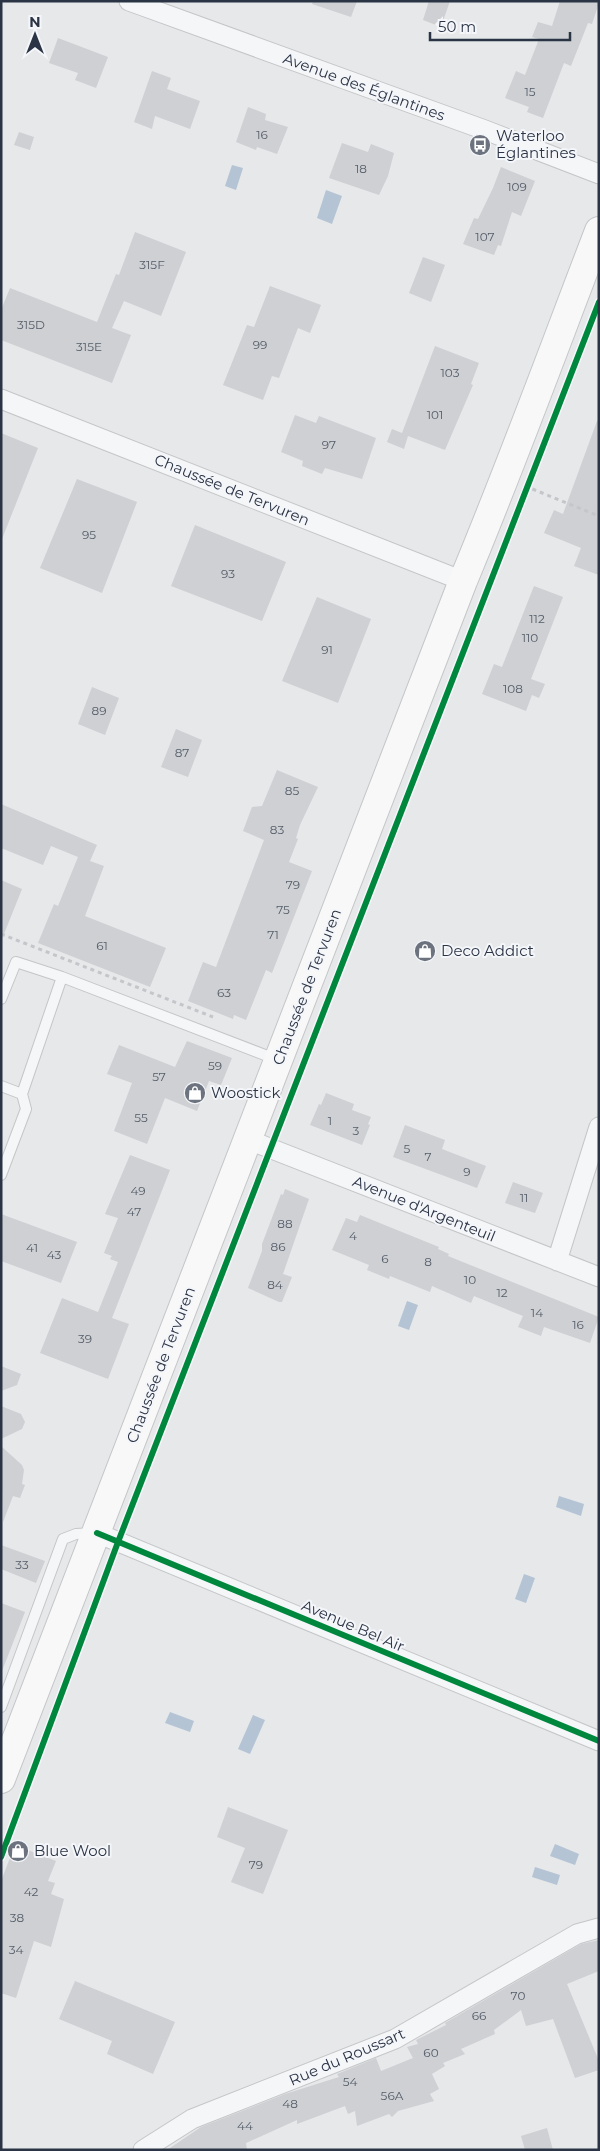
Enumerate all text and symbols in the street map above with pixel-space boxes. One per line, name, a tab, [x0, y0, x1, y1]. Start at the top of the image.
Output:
north arrow	[10, 10, 60, 60]
scale bar	[430, 10, 570, 42]
text: N	[29, 13, 41, 31]
text: 50 m	[438, 17, 476, 36]
street label: Avenue des Églantines	[281, 48, 448, 125]
house number: 15	[524, 84, 536, 99]
place label: Waterloo Églantines	[496, 126, 576, 162]
house number: 16	[256, 127, 268, 142]
bus stop icon: Waterloo Églantines	[468, 133, 492, 157]
house number: 18	[355, 161, 367, 176]
house number: 109	[507, 179, 527, 194]
house number: 107	[475, 229, 495, 244]
house number: 315F	[139, 257, 165, 272]
house number: 315D	[17, 317, 45, 332]
house number: 99	[253, 337, 267, 352]
house number: 315E	[76, 339, 102, 354]
house number: 103	[441, 365, 460, 380]
house number: 101	[427, 407, 443, 422]
house number: 97	[322, 437, 336, 452]
street label: Chaussée de Tervuren	[152, 450, 313, 529]
house number: 95	[82, 527, 96, 542]
house number: 93	[221, 566, 235, 581]
house number: 112	[529, 611, 545, 626]
house number: 110	[522, 630, 538, 645]
house number: 91	[321, 642, 333, 657]
house number: 108	[503, 681, 523, 696]
house number: 89	[92, 703, 106, 718]
house number: 87	[175, 745, 189, 760]
house number: 85	[285, 783, 299, 798]
house number: 83	[270, 822, 284, 837]
house number: 79	[286, 877, 300, 892]
house number: 75	[276, 902, 290, 917]
street label: Chaussée de Tervuren	[268, 906, 345, 1068]
house number: 71	[267, 927, 279, 942]
house number: 61	[96, 938, 108, 953]
shop icon: Deco Addict	[413, 939, 437, 963]
place label: Deco Addict	[441, 941, 534, 960]
house number: 63	[217, 985, 231, 1000]
house number: 59	[208, 1058, 222, 1073]
house number: 57	[152, 1069, 166, 1084]
shop icon: Woostick	[183, 1081, 207, 1105]
place label: Woostick	[211, 1083, 280, 1102]
house number: 55	[134, 1110, 148, 1125]
house number: 1	[328, 1113, 332, 1128]
house number: 3	[353, 1123, 360, 1138]
house number: 5	[404, 1141, 411, 1156]
house number: 7	[424, 1149, 432, 1164]
house number: 9	[463, 1164, 471, 1179]
street label: Avenue d'Argenteuil	[350, 1171, 498, 1246]
house number: 49	[130, 1183, 146, 1198]
house number: 11	[520, 1190, 528, 1205]
house number: 47	[127, 1204, 141, 1219]
house number: 88	[277, 1216, 293, 1231]
house number: 4	[349, 1228, 357, 1243]
house number: 86	[271, 1239, 285, 1254]
house number: 41	[26, 1240, 38, 1255]
house number: 43	[47, 1247, 61, 1262]
house number: 6	[381, 1251, 389, 1266]
house number: 8	[424, 1254, 432, 1269]
house number: 10	[464, 1272, 476, 1287]
house number: 84	[267, 1277, 283, 1292]
street label: Chaussée de Tervuren	[122, 1284, 199, 1446]
house number: 12	[496, 1285, 508, 1300]
house number: 14	[531, 1305, 543, 1320]
house number: 16	[572, 1317, 584, 1332]
house number: 39	[78, 1331, 92, 1346]
house number: 33	[15, 1557, 29, 1572]
street label: Avenue Bel Air	[299, 1595, 407, 1656]
shop icon: Blue Wool	[6, 1839, 30, 1863]
place label: Blue Wool	[34, 1841, 111, 1860]
house number: 79	[249, 1857, 263, 1872]
house number: 42	[24, 1884, 39, 1899]
house number: 38	[10, 1910, 25, 1925]
house number: 34	[9, 1942, 23, 1957]
house number: 70	[511, 1988, 525, 2003]
house number: 66	[472, 2008, 486, 2023]
street label: Rue du Roussart	[286, 2024, 408, 2090]
house number: 60	[423, 2045, 439, 2060]
house number: 54	[343, 2074, 357, 2089]
house number: 56A	[381, 2088, 404, 2103]
house number: 48	[282, 2096, 298, 2111]
house number: 44	[237, 2118, 253, 2133]

